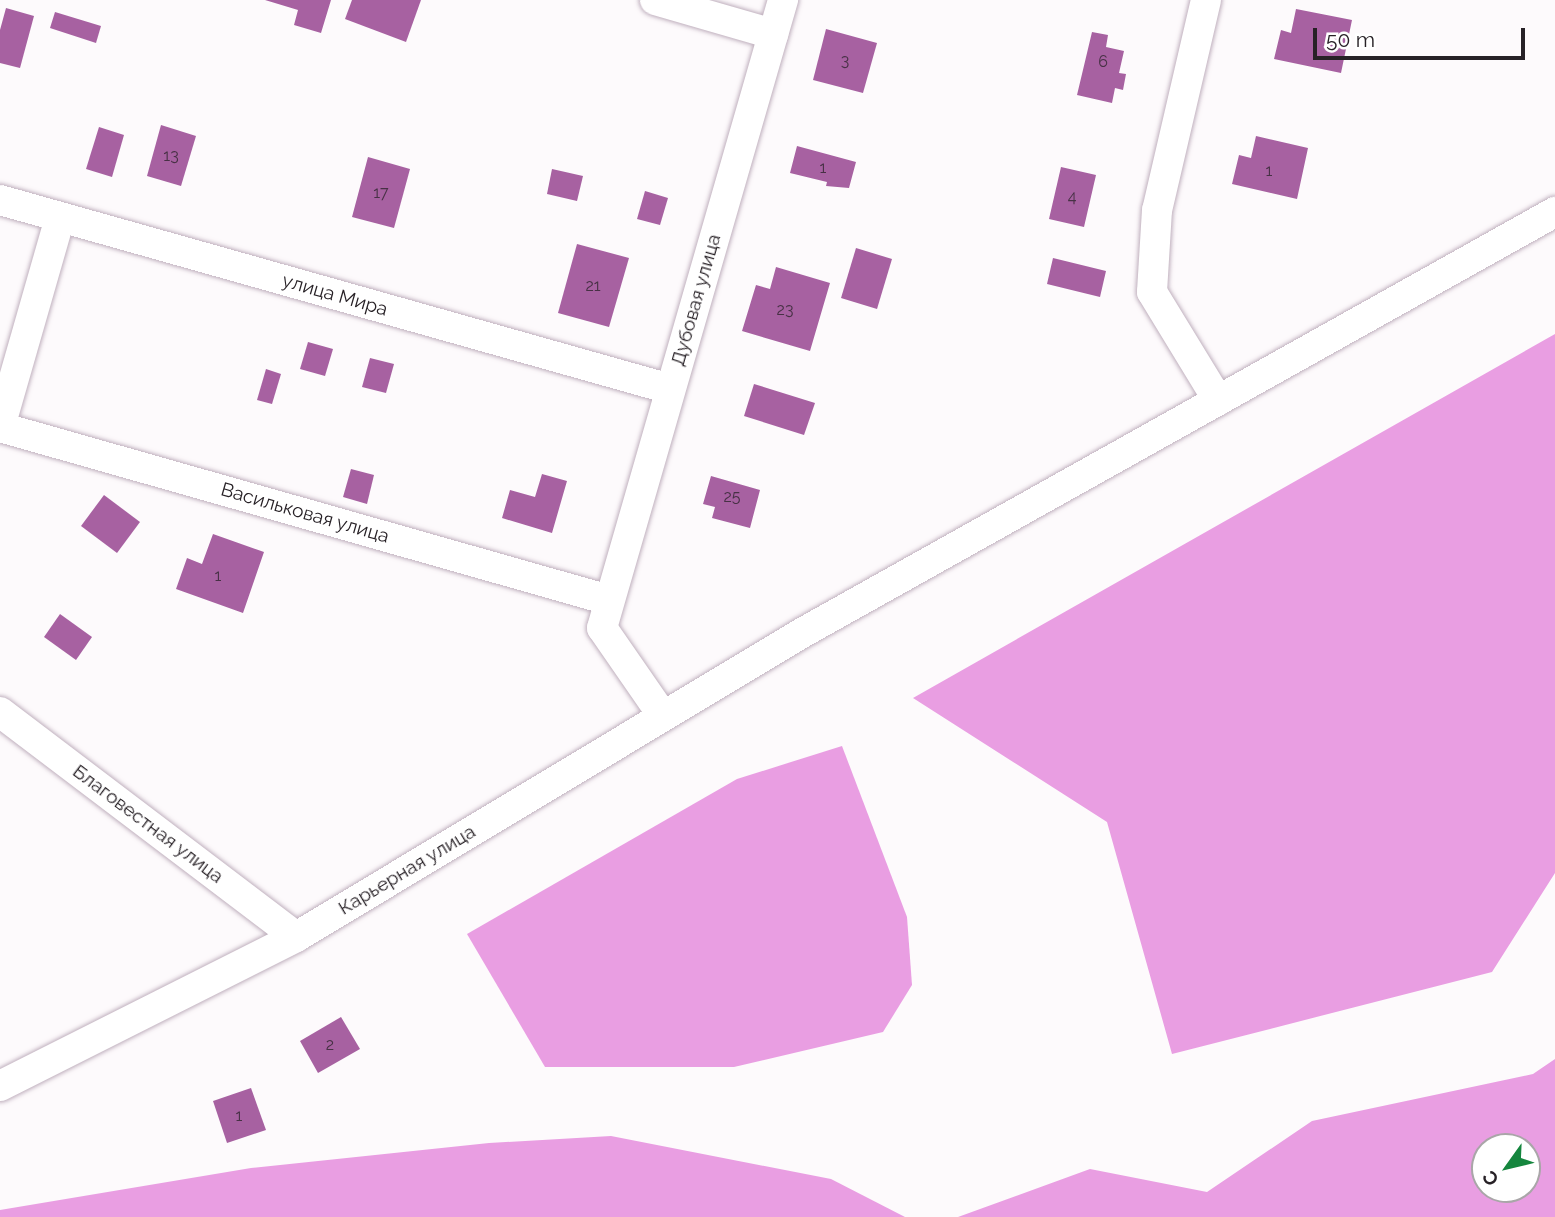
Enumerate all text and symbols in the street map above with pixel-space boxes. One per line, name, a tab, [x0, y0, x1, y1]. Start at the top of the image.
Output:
scale bar	[1317, 14, 1529, 58]
text: 50 m	[1326, 27, 1375, 52]
house number: 3	[841, 51, 849, 71]
house number: 6	[1098, 52, 1108, 72]
house number: 13	[163, 146, 179, 166]
house number: 1	[820, 158, 826, 178]
house number: 1	[1266, 161, 1272, 181]
house number: 17	[373, 183, 389, 203]
house number: 4	[1068, 187, 1076, 207]
street label: Дубовая улица	[666, 231, 726, 369]
street label: улица Мира	[280, 269, 390, 321]
house number: 21	[585, 276, 601, 296]
house number: 23	[777, 300, 793, 320]
street label: Васильковая улица	[218, 478, 392, 548]
house number: 25	[723, 487, 741, 507]
house number: 1	[215, 566, 221, 586]
street label: Благовестная улица	[68, 760, 228, 888]
street label: Карьерная улица	[334, 820, 480, 920]
house number: 2	[326, 1035, 334, 1055]
house number: 1	[236, 1106, 242, 1126]
north arrow	[1471, 1133, 1541, 1203]
text: С	[1477, 1167, 1503, 1190]

